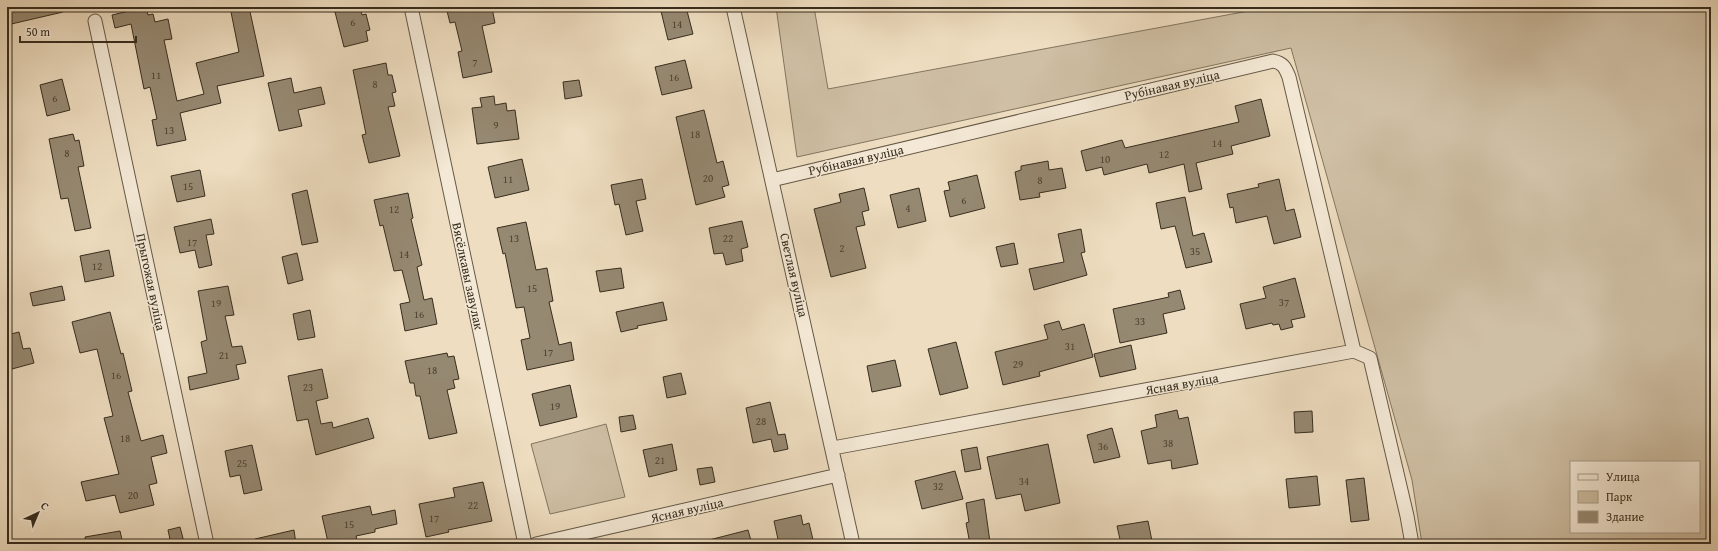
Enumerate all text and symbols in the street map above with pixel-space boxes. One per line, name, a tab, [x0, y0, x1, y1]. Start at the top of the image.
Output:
house number: 6	[350, 14, 356, 30]
house number: 14	[672, 16, 682, 32]
scale bar	[20, 18, 136, 44]
text: 50 m	[26, 23, 50, 40]
house number: 7	[472, 54, 478, 70]
street label: Рубінавая вуліца	[1123, 65, 1222, 105]
house number: 11	[151, 67, 161, 83]
house number: 16	[669, 69, 679, 85]
house number: 8	[372, 76, 378, 92]
house number: 6	[52, 90, 58, 106]
house number: 9	[493, 117, 499, 133]
house number: 13	[164, 122, 174, 138]
house number: 18	[690, 126, 700, 142]
house number: 14	[1212, 135, 1222, 151]
street label: Рубінавая вуліца	[807, 140, 906, 180]
house number: 8	[64, 145, 70, 161]
house number: 12	[1159, 146, 1169, 162]
house number: 10	[1100, 151, 1110, 167]
house number: 20	[703, 170, 713, 186]
house number: 11	[503, 171, 513, 187]
house number: 8	[1037, 172, 1043, 188]
house number: 15	[183, 178, 193, 194]
house number: 6	[961, 192, 967, 208]
house number: 4	[905, 200, 911, 216]
house number: 12	[389, 201, 399, 217]
street label: Вясёлкавы завулак	[447, 221, 489, 332]
house number: 13	[509, 230, 519, 246]
house number: 22	[723, 230, 733, 246]
street label: Светлая вуліца	[775, 231, 813, 320]
street label: Прыгожая вуліца	[131, 232, 171, 333]
house number: 17	[187, 234, 197, 250]
house number: 2	[839, 240, 845, 256]
house number: 35	[1190, 243, 1200, 259]
house number: 14	[399, 246, 409, 262]
house number: 12	[92, 258, 102, 274]
house number: 15	[527, 280, 537, 296]
house number: 37	[1279, 294, 1289, 310]
house number: 19	[211, 295, 221, 311]
house number: 16	[414, 306, 424, 322]
house number: 33	[1135, 313, 1145, 329]
house number: 31	[1065, 338, 1075, 354]
house number: 17	[543, 344, 553, 360]
house number: 21	[219, 347, 229, 363]
house number: 29	[1013, 356, 1023, 372]
house number: 18	[427, 362, 437, 378]
house number: 16	[111, 367, 121, 383]
street label: Ясная вуліца	[1143, 368, 1221, 400]
house number: 23	[303, 379, 313, 395]
house number: 19	[550, 398, 560, 414]
house number: 28	[756, 413, 766, 429]
house number: 18	[120, 430, 130, 446]
house number: 38	[1163, 435, 1173, 451]
house number: 36	[1098, 438, 1108, 454]
house number: 21	[655, 452, 665, 468]
house number: 25	[237, 455, 247, 471]
legend	[1570, 461, 1700, 533]
text: Улица	[1606, 468, 1640, 485]
house number: 34	[1019, 473, 1029, 489]
house number: 32	[933, 478, 943, 494]
house number: 20	[128, 487, 138, 503]
text: Парк	[1606, 488, 1633, 505]
street label: Ясная вуліца	[648, 492, 726, 528]
north arrow	[18, 493, 58, 533]
house number: 22	[468, 497, 478, 513]
text: С	[37, 498, 53, 514]
text: Здание	[1606, 508, 1645, 525]
house number: 17	[429, 510, 439, 526]
house number: 15	[344, 516, 354, 532]

